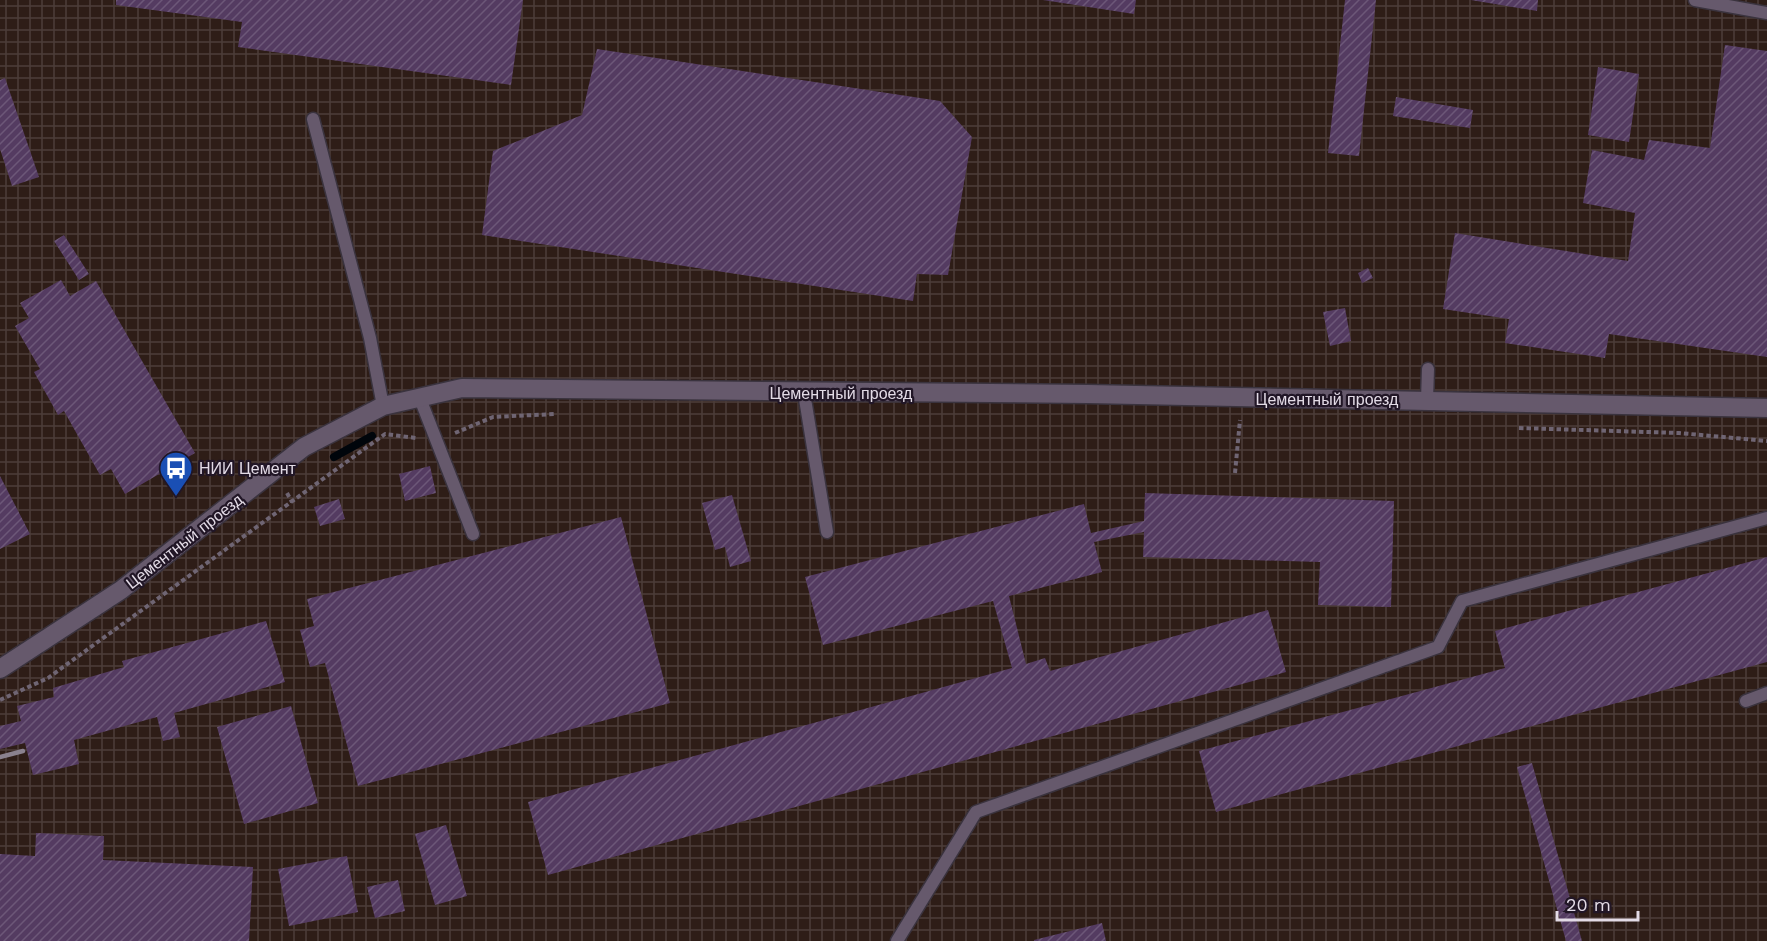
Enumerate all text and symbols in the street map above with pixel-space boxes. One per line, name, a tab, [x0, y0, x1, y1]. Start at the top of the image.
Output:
street label: Цементный проезд	[770, 384, 913, 403]
street label: Цементный проезд	[1256, 390, 1399, 409]
bus stop icon: НИИ Цемент	[158, 450, 194, 497]
place label: НИИ Цемент	[199, 459, 296, 478]
street label: Цементный проезд	[122, 490, 247, 593]
scale bar	[1557, 884, 1638, 922]
text: 20 m	[1566, 894, 1611, 915]

